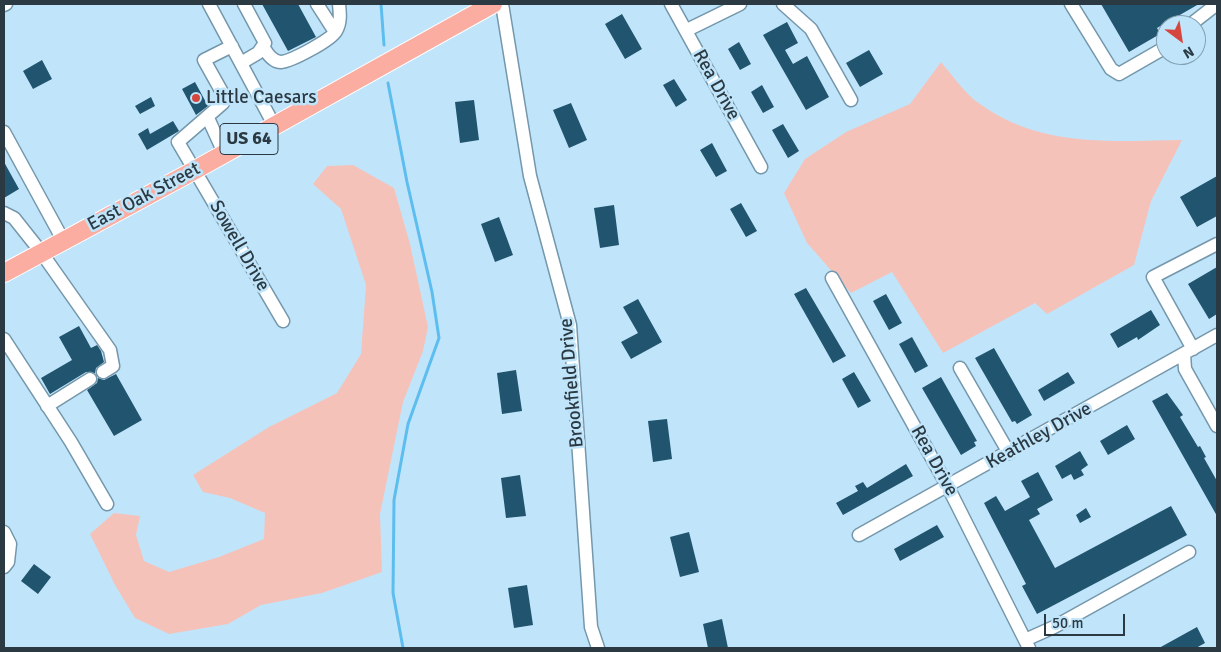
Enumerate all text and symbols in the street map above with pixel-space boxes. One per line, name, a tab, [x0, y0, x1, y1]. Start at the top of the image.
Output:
north arrow	[1156, 15, 1206, 65]
text: N	[1180, 43, 1197, 62]
street label: Rea Drive	[687, 46, 745, 124]
place label: Little Caesars	[206, 87, 317, 109]
marker: Little Caesars	[190, 92, 202, 104]
road number: US 64	[220, 124, 278, 154]
street label: East Oak Street	[84, 158, 204, 236]
street label: Sowell Drive	[204, 197, 274, 295]
street label: Brookfield Drive	[555, 317, 589, 449]
street label: Keathley Drive	[982, 398, 1096, 474]
street label: Rea Drive	[905, 422, 963, 500]
scale bar	[1046, 604, 1127, 636]
text: 50 m	[1052, 614, 1083, 632]

